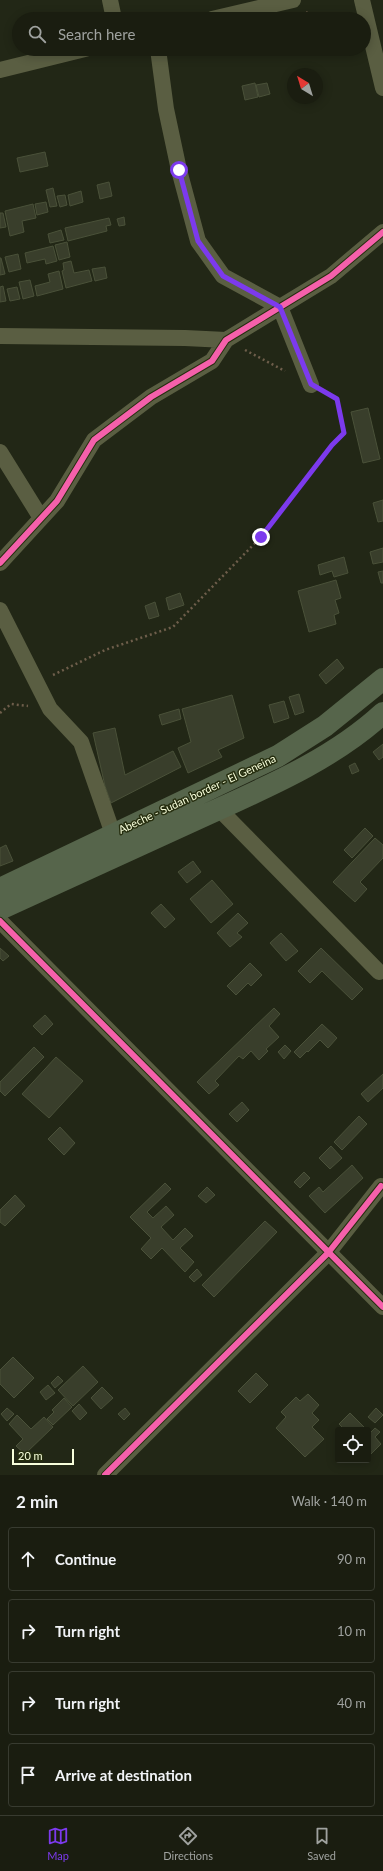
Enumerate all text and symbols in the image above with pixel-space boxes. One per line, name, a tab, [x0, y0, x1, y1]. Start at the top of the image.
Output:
search box	[12, 12, 371, 56]
icon: search	[26, 23, 48, 45]
text: Search here	[58, 25, 135, 43]
north arrow	[287, 68, 323, 104]
route start	[170, 161, 188, 179]
route end	[252, 528, 270, 546]
street label: Abeche - Sudan border - El Geneina	[116, 751, 278, 836]
map controls	[335, 1427, 371, 1463]
button: locate	[335, 1427, 371, 1463]
scale bar	[12, 1447, 74, 1466]
text: 20 m	[18, 1449, 43, 1462]
text: 2 min	[16, 1491, 58, 1512]
text: Walk · 140 m	[291, 1493, 367, 1509]
icon: ahead	[17, 1548, 39, 1570]
text: Continue	[55, 1550, 116, 1568]
text: 90 m	[337, 1551, 366, 1567]
icon: right	[17, 1620, 39, 1642]
text: Turn right	[55, 1622, 120, 1640]
text: 10 m	[337, 1623, 366, 1639]
icon: right	[17, 1692, 39, 1714]
text: Turn right	[55, 1694, 120, 1712]
text: 40 m	[337, 1695, 366, 1711]
icon: arrive	[17, 1764, 39, 1786]
text: Arrive at destination	[55, 1766, 192, 1784]
tab: Map	[47, 1825, 69, 1862]
tab: Directions	[163, 1825, 213, 1862]
tab: Saved	[307, 1825, 336, 1862]

